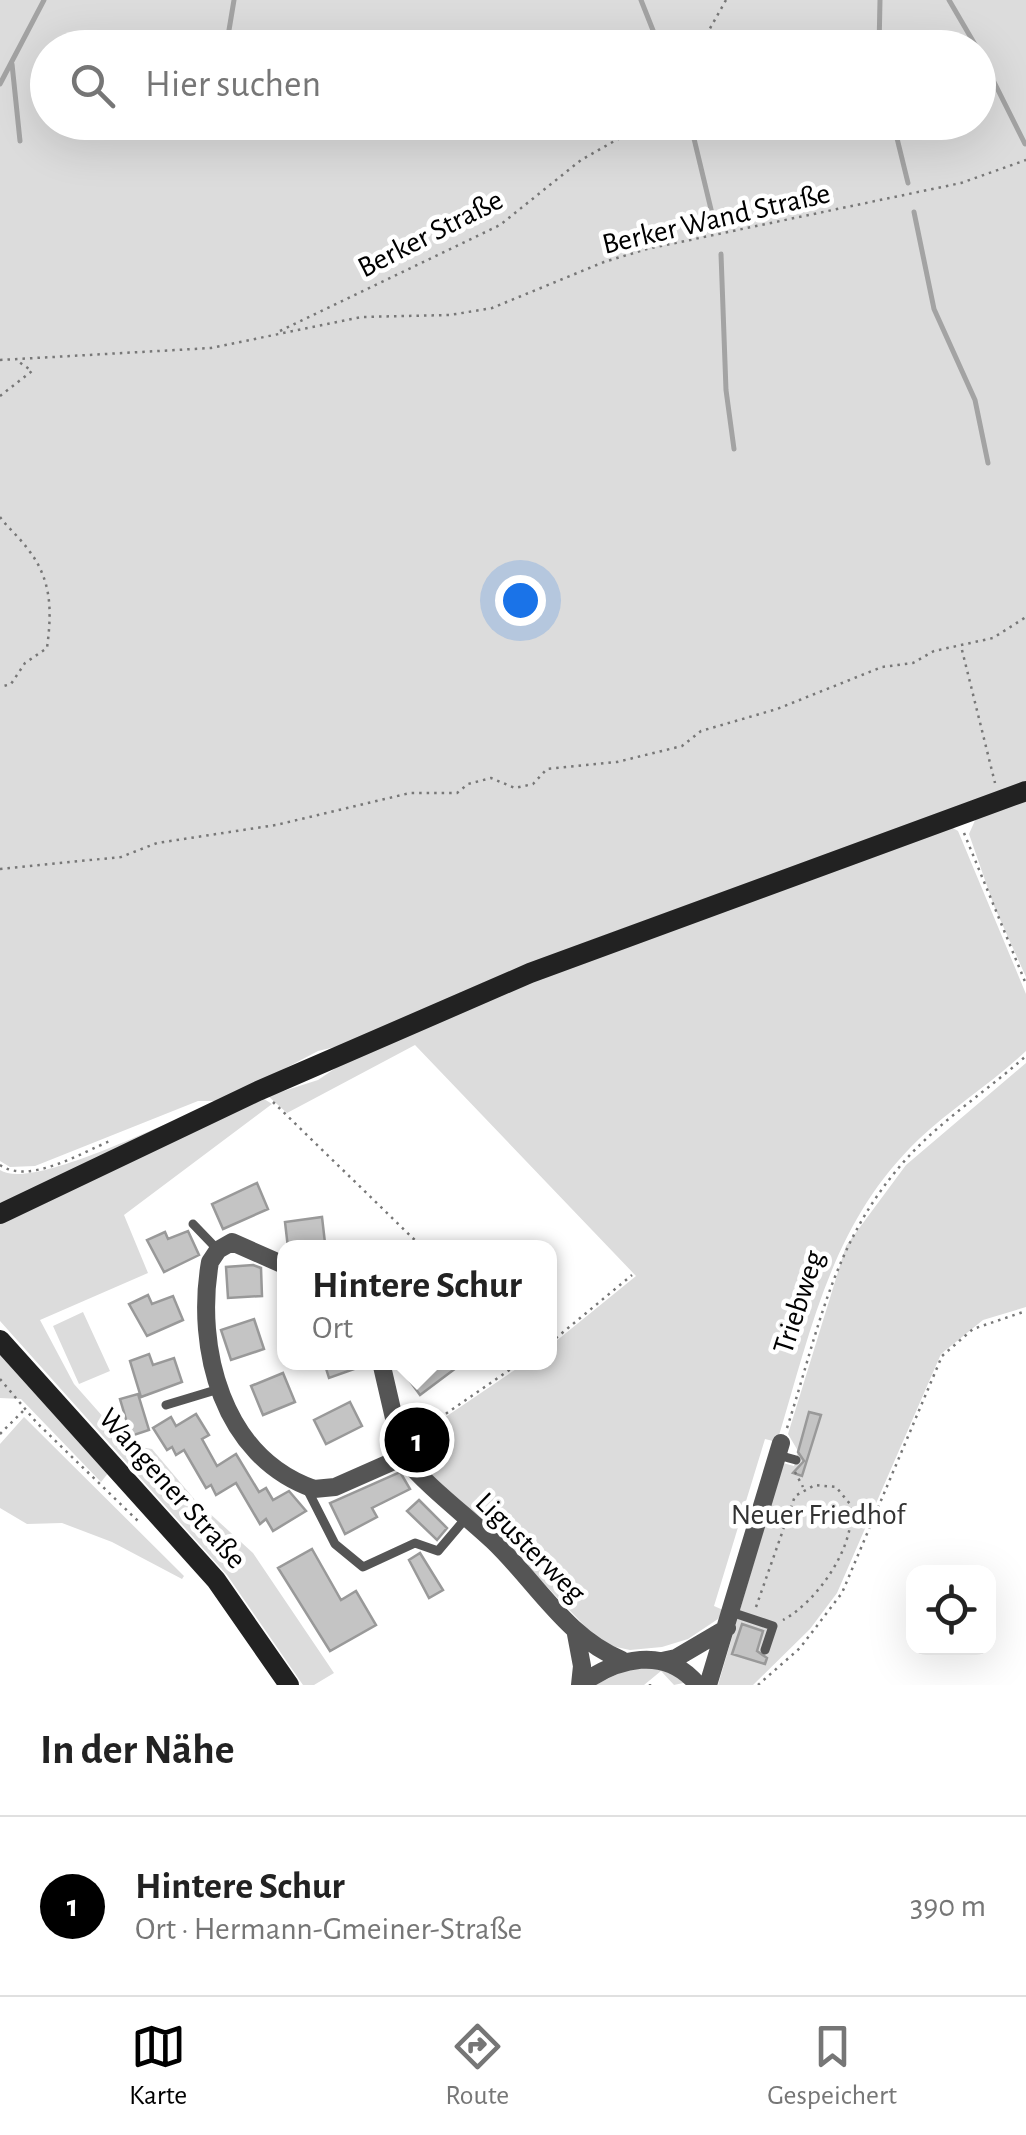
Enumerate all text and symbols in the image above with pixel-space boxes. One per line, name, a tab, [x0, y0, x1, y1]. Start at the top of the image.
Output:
search box	[30, 30, 996, 140]
icon: search	[65, 58, 120, 113]
text: Hier suchen	[145, 66, 321, 104]
street label: Berker Wand Straße	[599, 178, 833, 260]
street label: Berker Straße	[353, 185, 508, 283]
your location	[495, 575, 546, 626]
popup	[277, 1240, 557, 1370]
street label: Triebweg	[768, 1247, 830, 1358]
text: Hintere Schur	[312, 1267, 522, 1305]
text: Ort	[312, 1312, 353, 1344]
pin: 1	[384, 1402, 450, 1478]
street label: Wangener Straße	[93, 1403, 252, 1575]
street label: Ligusterweg	[470, 1487, 591, 1609]
park label: Neuer Friedhof	[731, 1500, 907, 1530]
map controls	[906, 1565, 996, 1655]
button: locate	[906, 1565, 996, 1655]
text: In der Nähe	[40, 1729, 235, 1771]
text: Hintere Schur	[135, 1868, 345, 1906]
text: 1	[67, 1890, 78, 1922]
text: 390 m	[910, 1890, 986, 1922]
text: Ort · Hermann-Gmeiner-Straße	[135, 1913, 522, 1945]
tab: Karte	[129, 2019, 187, 2113]
tab: Route	[445, 2019, 509, 2113]
tab: Gespeichert	[767, 2019, 897, 2113]

